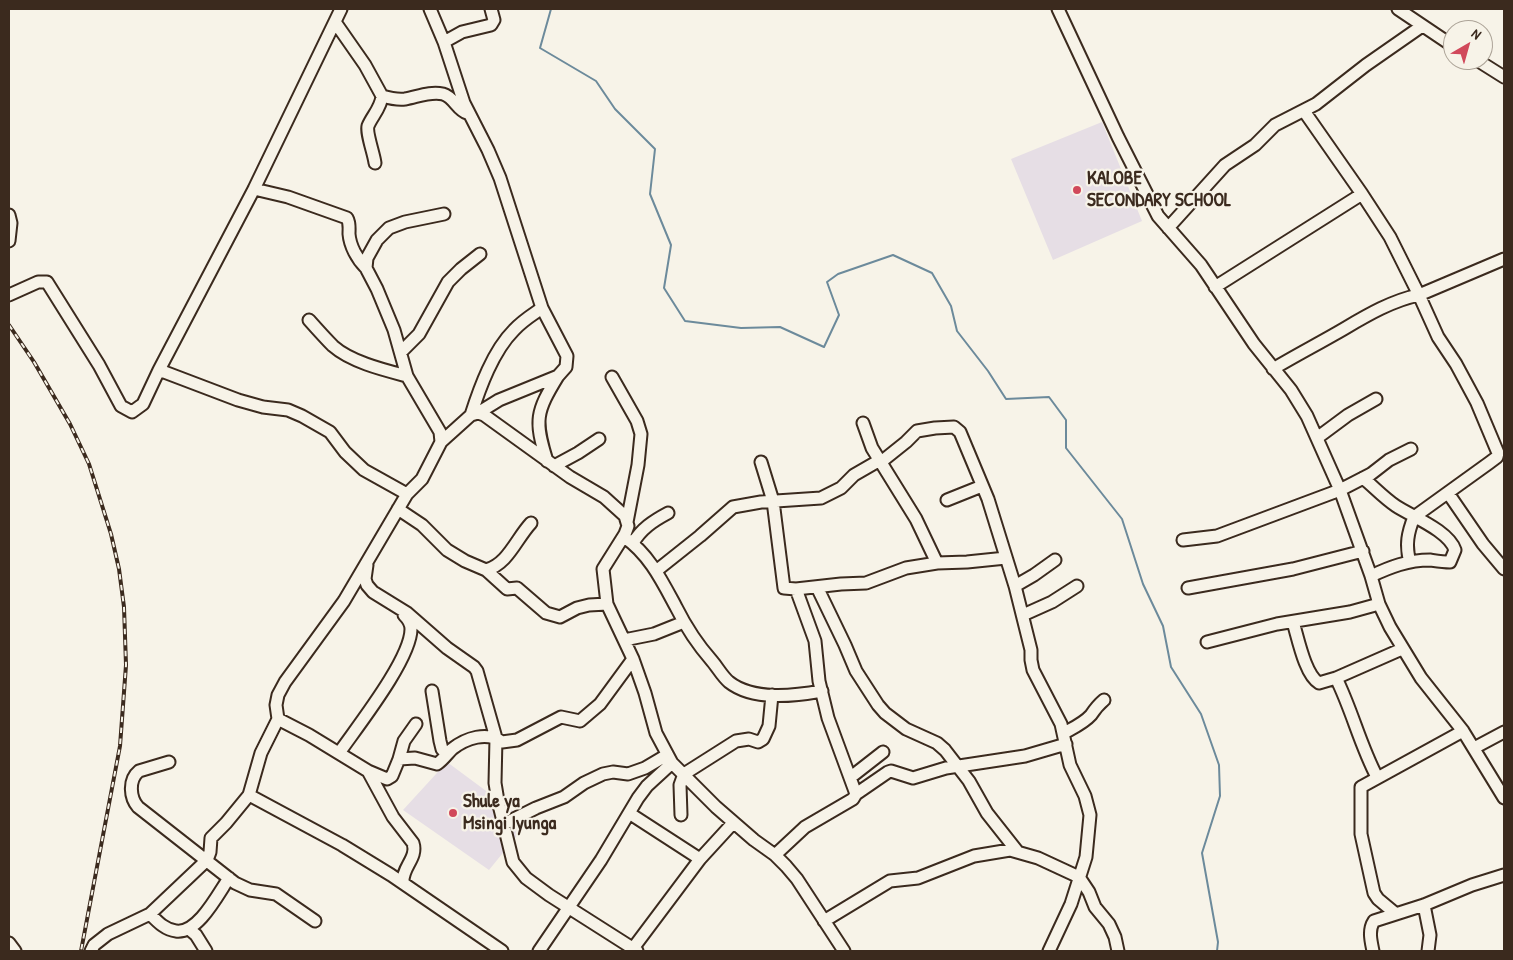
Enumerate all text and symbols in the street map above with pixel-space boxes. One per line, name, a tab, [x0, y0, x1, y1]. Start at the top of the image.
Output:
north arrow	[1443, 20, 1493, 70]
text: N	[1468, 24, 1486, 43]
place label: KALOBE SECONDARY SCHOOL	[1087, 168, 1231, 212]
marker: KALOBE SECONDARY SCHOOL	[1071, 184, 1083, 196]
place label: Shule ya Msingi Iyunga	[463, 791, 556, 835]
marker: Shule ya Msingi Iyunga	[447, 807, 459, 819]

